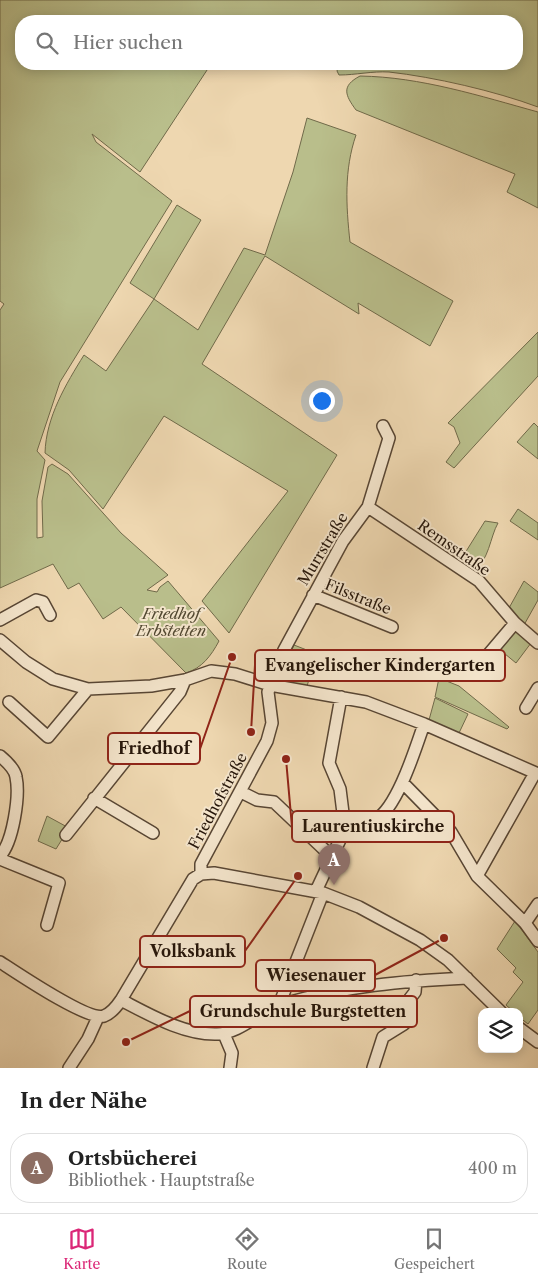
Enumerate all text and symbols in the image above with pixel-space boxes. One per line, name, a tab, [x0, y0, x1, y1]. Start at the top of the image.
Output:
search box	[15, 15, 523, 70]
icon: search	[33, 29, 61, 57]
text: Hier suchen	[73, 31, 183, 54]
your location	[309, 388, 335, 414]
street label: Murrstraße	[293, 509, 352, 589]
street label: Remsstraße	[414, 516, 494, 580]
street label: Filsstraße	[322, 575, 394, 618]
park label: Friedhof Erbstetten	[135, 604, 206, 640]
callout: Evangelischer Kindergarten	[255, 650, 505, 681]
text: Evangelischer Kindergarten	[265, 655, 495, 675]
callout: Friedhof	[108, 733, 200, 764]
text: Friedhof	[118, 738, 192, 758]
street label: Friedhofstraße	[184, 749, 251, 852]
callout: Laurentiuskirche	[292, 811, 454, 842]
text: Laurentiuskirche	[302, 816, 445, 836]
pin: A	[318, 844, 350, 885]
callout: Volksbank	[140, 936, 245, 967]
text: Volksbank	[149, 941, 236, 961]
callout: Wiesenauer	[256, 960, 375, 991]
text: Wiesenauer	[265, 965, 366, 985]
callout: Grundschule Burgstetten	[190, 996, 417, 1027]
text: Grundschule Burgstetten	[200, 1001, 406, 1021]
map controls	[478, 1008, 523, 1053]
button: layers	[478, 1008, 523, 1053]
text: In der Nähe	[20, 1088, 147, 1113]
text: Ortsbücherei	[68, 1147, 197, 1170]
text: A	[31, 1158, 43, 1178]
text: 400 m	[468, 1158, 517, 1178]
text: Bibliothek · Hauptstraße	[68, 1170, 255, 1190]
tab: Karte	[63, 1225, 100, 1273]
tab: Route	[227, 1225, 267, 1273]
tab: Gespeichert	[394, 1225, 475, 1273]

